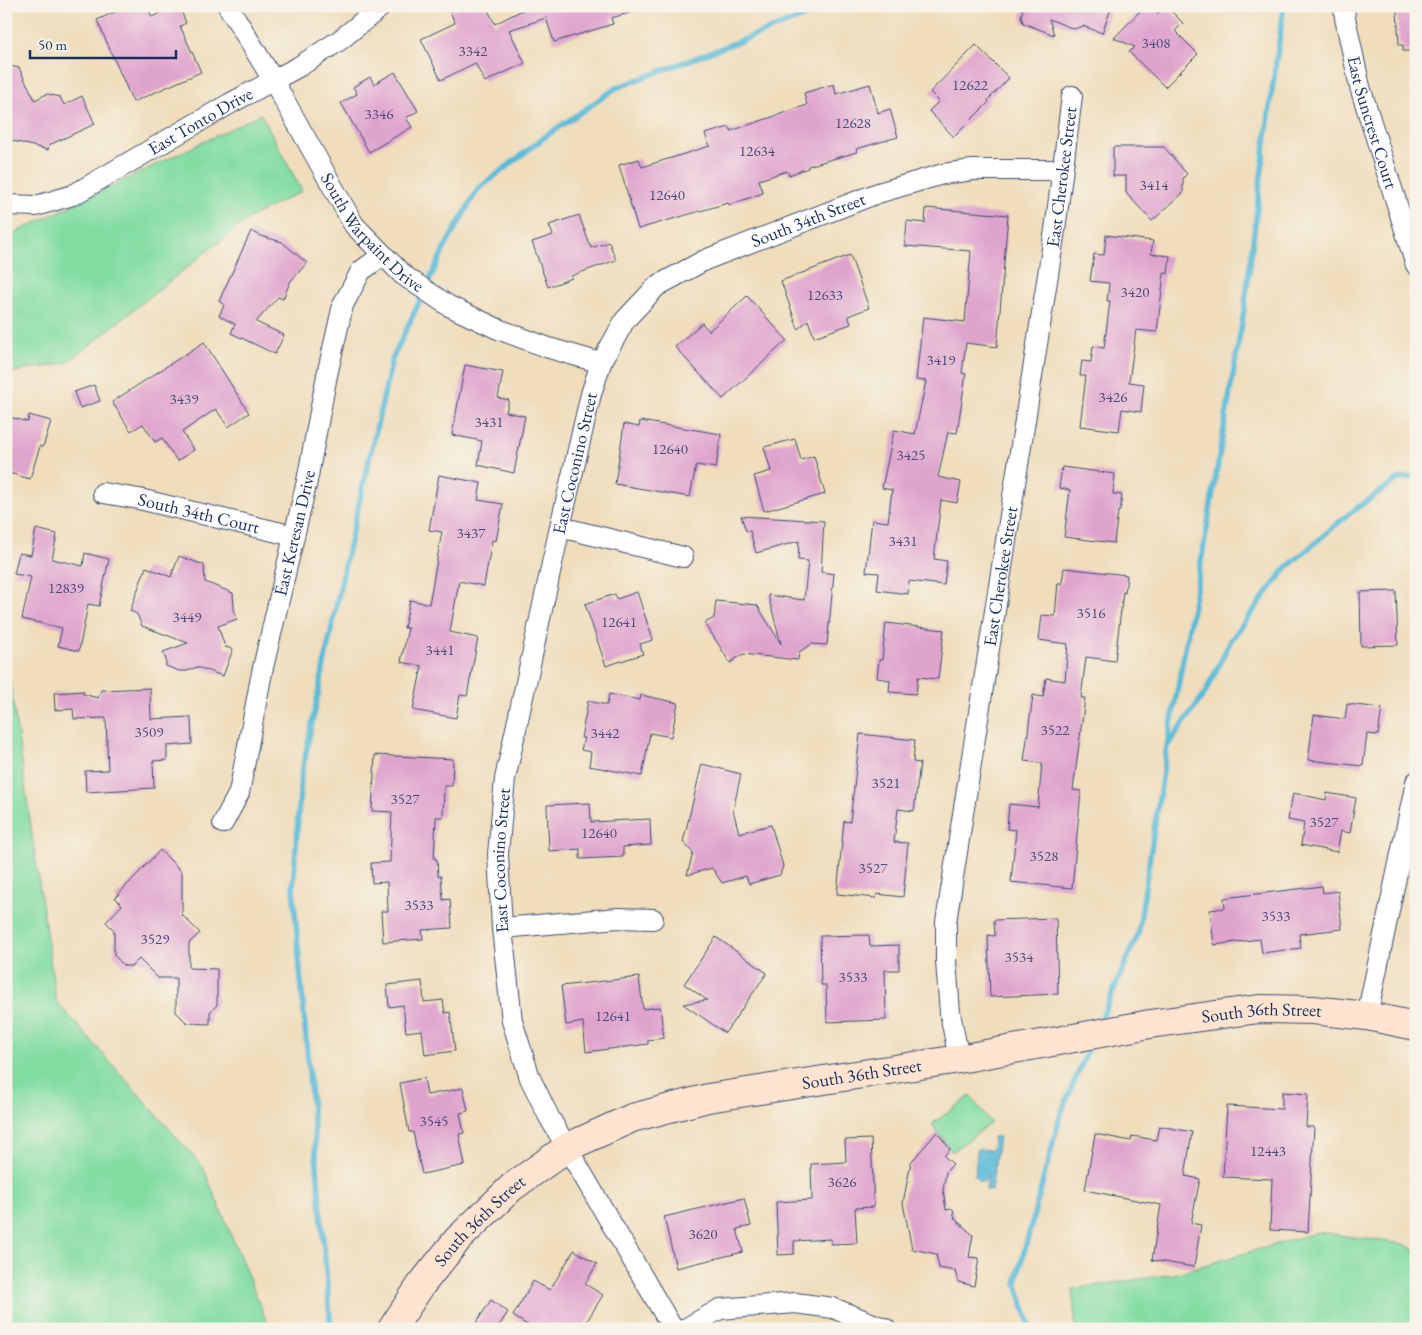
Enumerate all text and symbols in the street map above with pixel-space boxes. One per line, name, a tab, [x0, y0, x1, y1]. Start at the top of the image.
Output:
scale bar	[30, 28, 176, 60]
house number: 3408	[1142, 33, 1170, 52]
text: 50 m	[38, 35, 67, 54]
house number: 3342	[459, 41, 488, 60]
street label: East Suncrest Court	[1343, 54, 1403, 192]
house number: 12622	[952, 75, 989, 94]
street label: East Tonto Drive	[144, 81, 257, 160]
house number: 3346	[365, 104, 393, 123]
street label: East Cherokee Street	[1040, 105, 1082, 249]
house number: 12628	[835, 113, 871, 132]
house number: 12634	[739, 141, 776, 160]
street label: South Warpaint Drive	[316, 168, 429, 297]
house number: 3414	[1140, 175, 1169, 194]
house number: 12640	[649, 185, 685, 204]
street label: South 34th Street	[748, 187, 869, 252]
house number: 3420	[1121, 282, 1149, 301]
house number: 12633	[807, 285, 843, 304]
house number: 3419	[927, 350, 955, 369]
house number: 3426	[1099, 387, 1127, 406]
house number: 3439	[170, 389, 198, 408]
street label: East Coconino Street	[547, 390, 602, 536]
house number: 3431	[475, 412, 503, 431]
house number: 12640	[652, 439, 688, 458]
house number: 3425	[897, 445, 925, 464]
street label: East Keresan Drive	[268, 468, 320, 598]
street label: South 34th Court	[136, 487, 262, 538]
street label: East Cherokee Street	[978, 504, 1022, 648]
house number: 3437	[457, 523, 486, 542]
house number: 3431	[889, 531, 917, 550]
house number: 12839	[48, 578, 84, 597]
house number: 3516	[1077, 603, 1105, 622]
house number: 3449	[173, 607, 201, 626]
house number: 12641	[601, 612, 637, 631]
house number: 3441	[426, 640, 454, 659]
house number: 3522	[1041, 720, 1070, 739]
house number: 3509	[135, 722, 163, 741]
house number: 3442	[591, 723, 620, 742]
house number: 3521	[872, 773, 900, 792]
street label: East Coconino Street	[486, 787, 515, 934]
house number: 3527	[391, 789, 420, 808]
house number: 3527	[1310, 812, 1339, 831]
house number: 12640	[581, 823, 617, 842]
house number: 3528	[1030, 846, 1058, 865]
house number: 3527	[859, 858, 888, 877]
house number: 3533	[405, 895, 433, 914]
house number: 3533	[1262, 906, 1290, 925]
house number: 3529	[141, 929, 169, 948]
house number: 3534	[1005, 947, 1034, 966]
house number: 3533	[839, 967, 867, 986]
street label: South 36th Street	[1200, 997, 1323, 1028]
house number: 12641	[595, 1006, 631, 1025]
street label: South 36th Street	[800, 1053, 923, 1094]
house number: 3545	[420, 1111, 448, 1130]
house number: 12443	[1250, 1141, 1286, 1160]
street label: South 36th Street	[429, 1169, 530, 1271]
house number: 3626	[828, 1172, 856, 1191]
house number: 3620	[689, 1224, 717, 1243]

